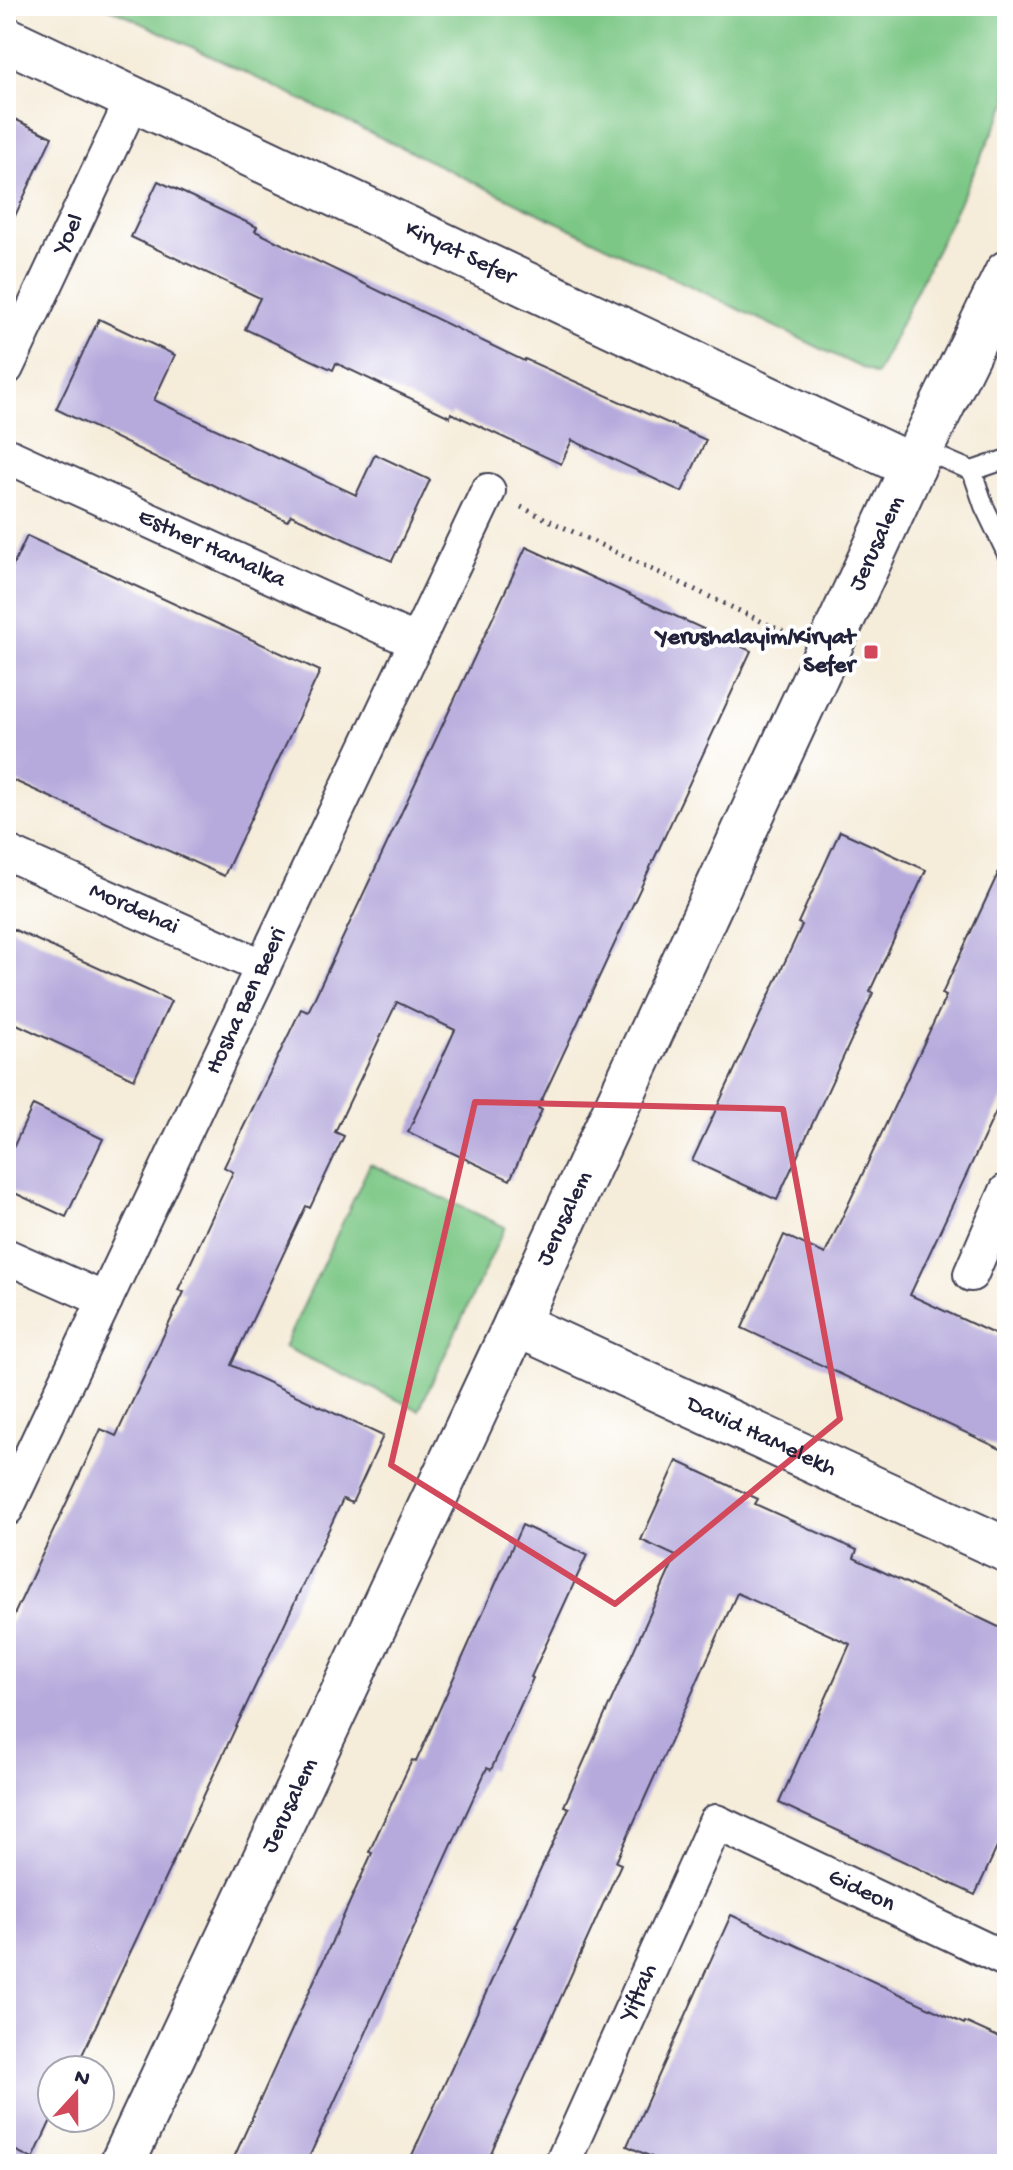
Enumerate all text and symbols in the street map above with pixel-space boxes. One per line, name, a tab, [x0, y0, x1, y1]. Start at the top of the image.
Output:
street label: Yoel	[46, 209, 91, 261]
street label: Kiryat Sefer	[400, 215, 522, 293]
street label: Jerusalem	[843, 491, 912, 596]
street label: Esther HaMalka	[133, 503, 291, 595]
place label: Yerushalayim/Kiryat Sefer	[653, 624, 858, 681]
marker: Yerushalayim/Kiryat Sefer	[862, 643, 880, 661]
street label: Mordehai	[84, 876, 183, 942]
street label: Hosha Ben Beeri	[199, 923, 294, 1079]
street label: Jerusalem	[530, 1166, 599, 1271]
street label: David HaMelekh	[680, 1389, 841, 1484]
street label: Jerusalem	[255, 1753, 325, 1858]
street label: Gideon	[823, 1863, 900, 1919]
street label: Yiftah	[613, 1959, 665, 2028]
north arrow	[36, 2054, 116, 2134]
text: N	[70, 2064, 93, 2094]

